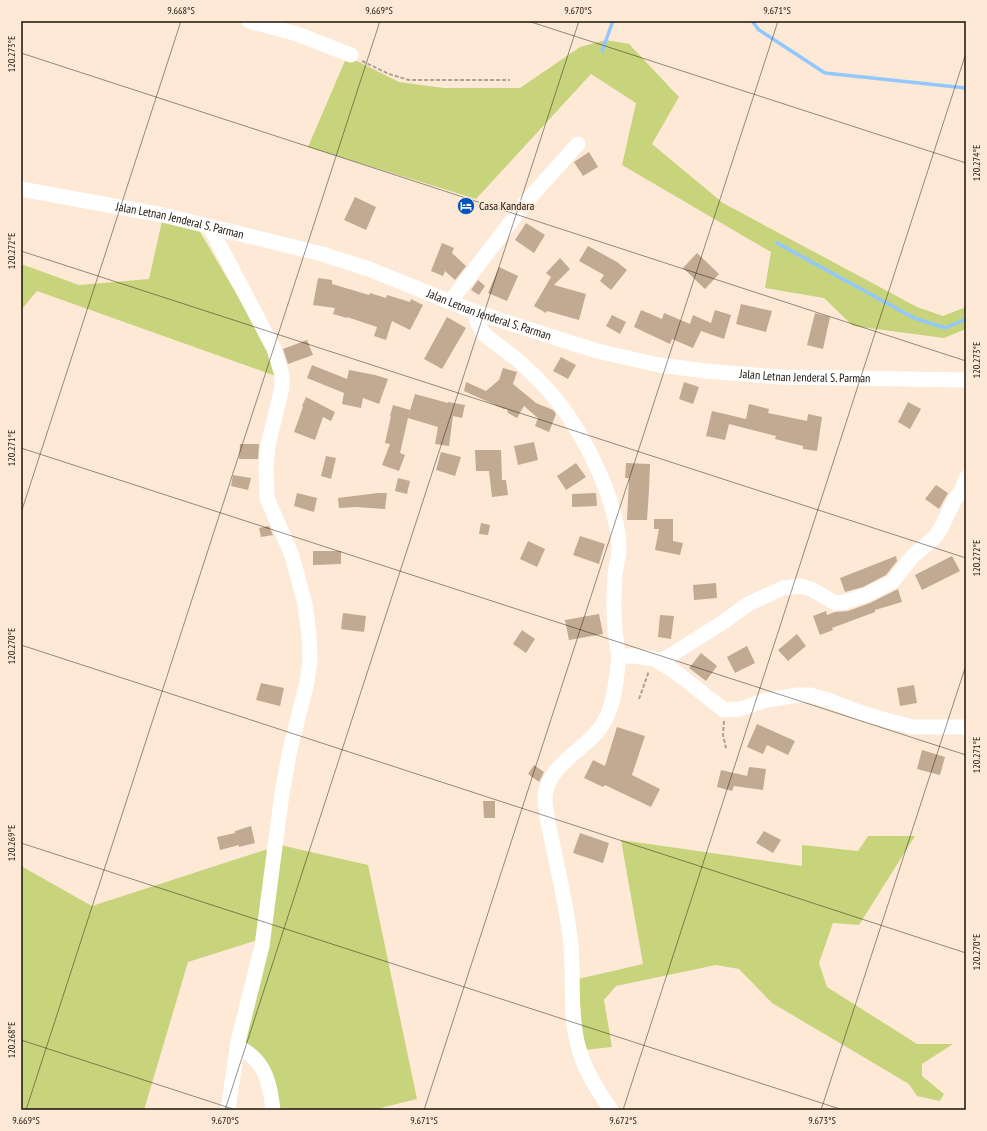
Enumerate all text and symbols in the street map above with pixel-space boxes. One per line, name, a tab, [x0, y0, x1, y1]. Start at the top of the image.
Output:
text: 9.668°S	[167, 4, 195, 17]
text: 9.669°S	[365, 4, 393, 17]
text: 9.670°S	[564, 4, 592, 17]
text: 9.671°S	[763, 4, 791, 17]
text: 120.273°E	[5, 36, 18, 72]
text: 120.274°E	[970, 145, 983, 181]
hotel icon: Casa Kandara	[456, 196, 476, 216]
street label: Jalan Letnan Jenderal S. Parman	[114, 198, 246, 242]
place label: Casa Kandara	[479, 198, 535, 213]
text: 120.272°E	[5, 233, 18, 269]
street label: Jalan Letnan Jenderal S. Parman	[424, 285, 553, 343]
text: 120.273°E	[970, 342, 983, 378]
street label: Jalan Letnan Jenderal S. Parman	[738, 366, 870, 385]
text: 120.271°E	[5, 430, 18, 466]
text: 120.272°E	[970, 540, 983, 576]
text: 120.270°E	[5, 628, 18, 664]
text: 120.271°E	[970, 737, 983, 773]
text: 120.269°E	[5, 825, 18, 861]
text: 120.270°E	[970, 934, 983, 970]
text: 120.268°E	[5, 1022, 18, 1058]
text: 9.669°S	[12, 1114, 40, 1127]
text: 9.670°S	[211, 1114, 239, 1127]
text: 9.671°S	[410, 1114, 438, 1127]
text: 9.672°S	[609, 1114, 637, 1127]
text: 9.673°S	[808, 1114, 836, 1127]

